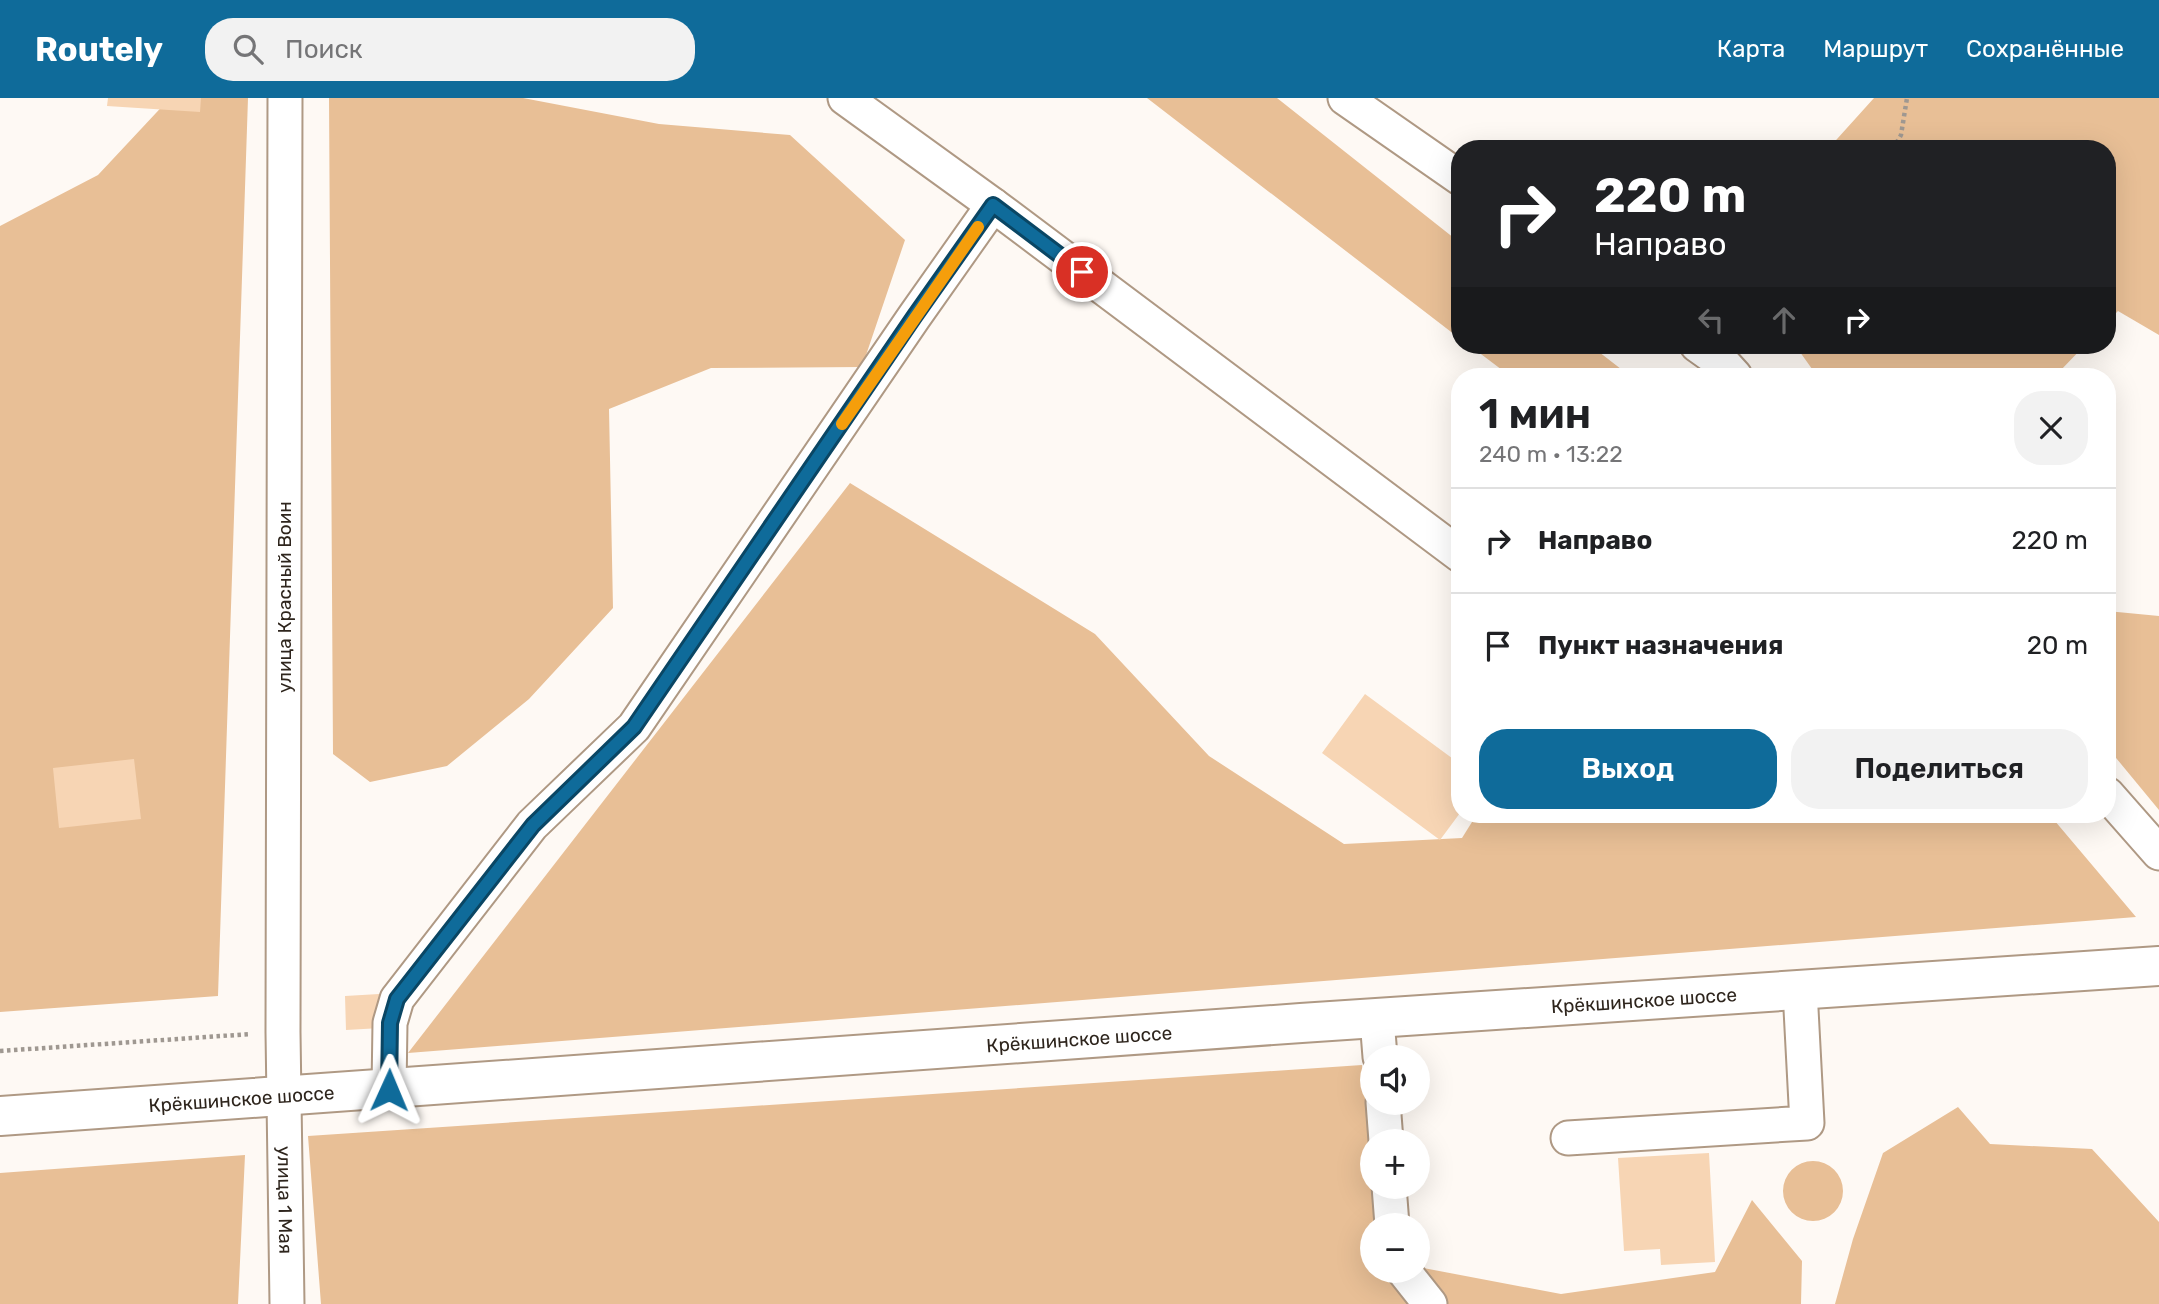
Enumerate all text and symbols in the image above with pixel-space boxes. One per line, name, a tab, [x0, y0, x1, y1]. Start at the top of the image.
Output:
search box	[205, 18, 695, 81]
text: Routely	[35, 30, 163, 69]
icon: search	[229, 30, 267, 68]
text: Поиск	[285, 34, 363, 65]
text: Карта	[1717, 35, 1785, 63]
text: Маршрут	[1823, 35, 1928, 63]
text: Сохранённые	[1966, 35, 2124, 63]
text: 220 m	[1594, 166, 1746, 224]
icon: right	[1479, 168, 1570, 259]
text: Направо	[1594, 225, 1727, 263]
pin	[1052, 242, 1112, 302]
icon: arrive	[1063, 253, 1101, 291]
icon: left	[1692, 301, 1730, 339]
icon: ahead	[1765, 301, 1803, 339]
icon: right	[1838, 301, 1876, 339]
text: 1 мин	[1479, 389, 1591, 439]
button: close	[2014, 391, 2088, 465]
text: 240 m · 13:22	[1479, 440, 1623, 468]
street label: улица Красный Воин	[273, 501, 296, 693]
icon: right	[1479, 522, 1517, 560]
text: Направо	[1538, 525, 1652, 556]
text: 220 m	[2011, 525, 2088, 556]
icon: arrive	[1479, 627, 1517, 665]
text: Пункт назначения	[1538, 630, 1783, 661]
text: 20 m	[2027, 630, 2088, 661]
button: Выход	[1479, 729, 1777, 809]
button: Поделиться	[1791, 729, 2088, 809]
street label: Крёкшинское шоссе	[1550, 983, 1738, 1018]
street label: Крёкшинское шоссе	[986, 1021, 1173, 1057]
map controls	[1360, 1045, 1430, 1283]
button: sound	[1360, 1045, 1430, 1115]
position arrow	[352, 1053, 426, 1127]
street label: Крёкшинское шоссе	[148, 1081, 335, 1117]
button: +	[1360, 1129, 1430, 1199]
street label: улица 1 Мая	[273, 1146, 297, 1254]
button: −	[1360, 1213, 1430, 1283]

